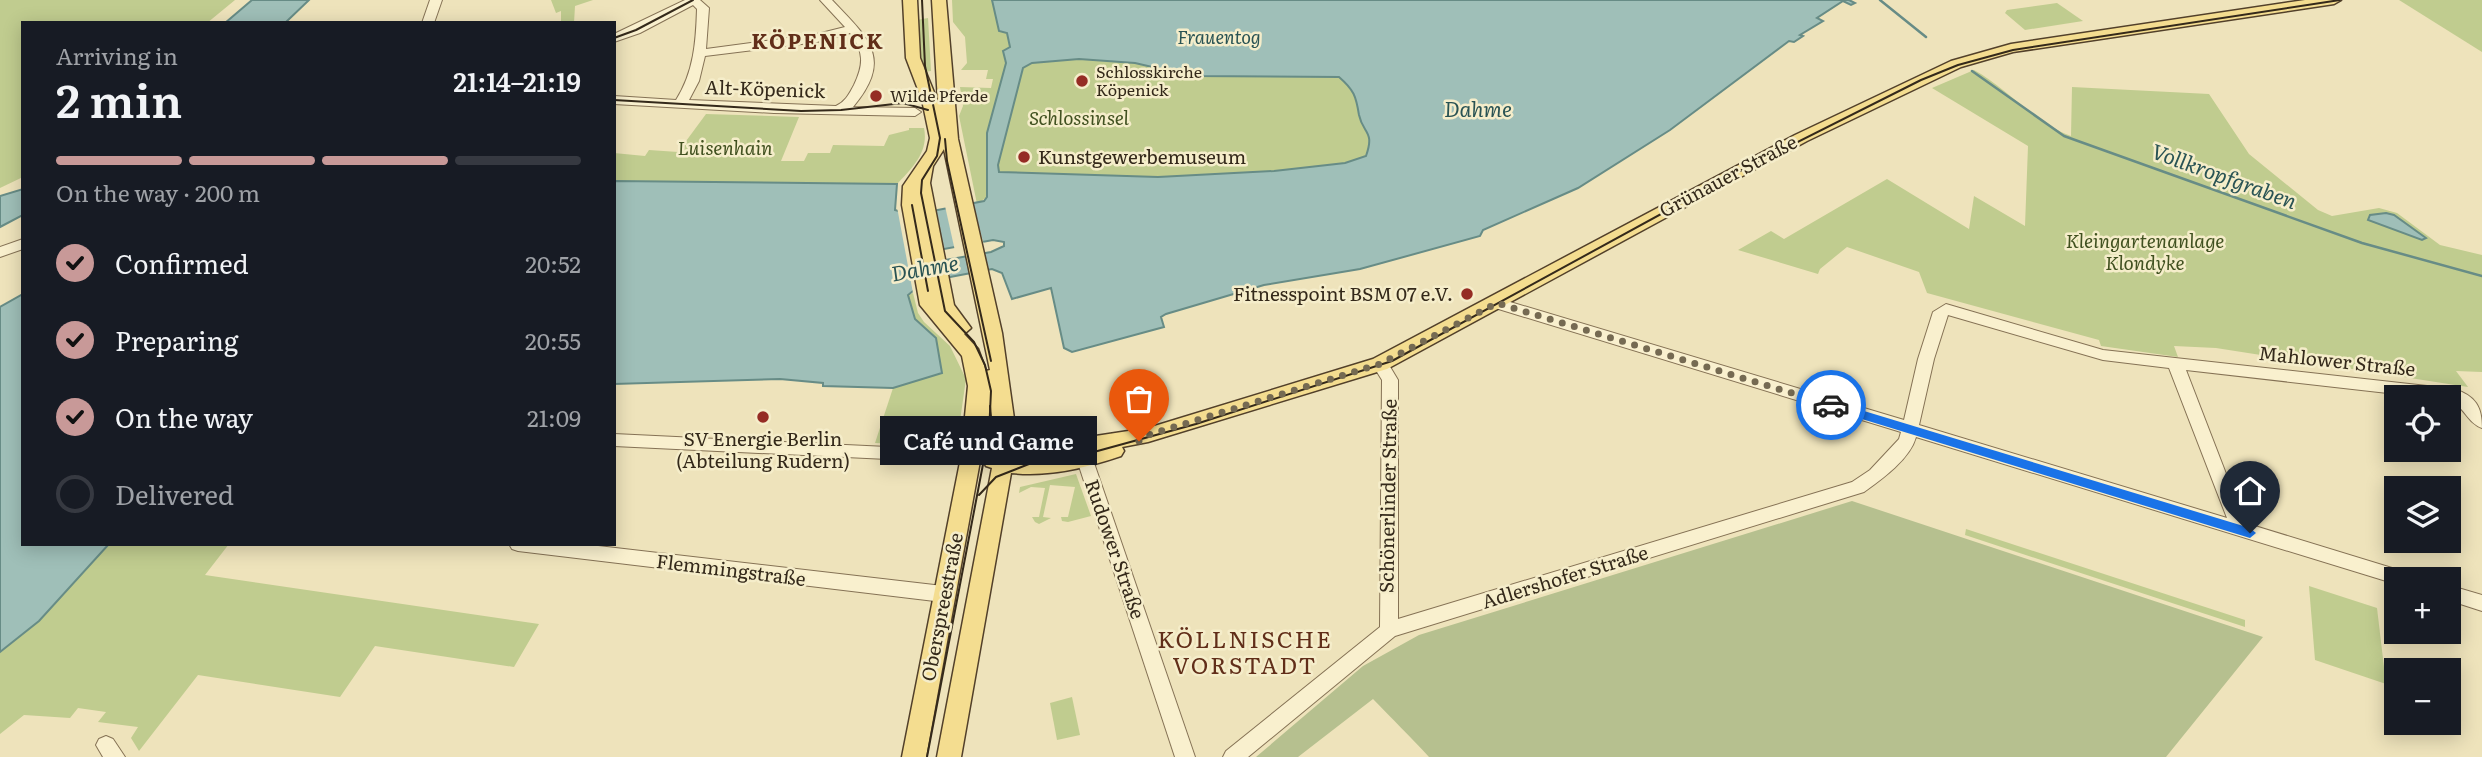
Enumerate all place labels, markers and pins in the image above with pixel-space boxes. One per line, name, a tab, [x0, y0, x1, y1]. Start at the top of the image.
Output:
place label: Schlosskirche Köpenick	[1096, 59, 1202, 101]
marker: Schlosskirche Köpenick	[1074, 73, 1090, 89]
place label: Wilde Pferde	[890, 83, 988, 107]
marker: Wilde Pferde	[868, 88, 884, 104]
place label: Kunstgewerbemuseum	[1038, 142, 1246, 170]
marker: Kunstgewerbemuseum	[1016, 149, 1032, 165]
place label: Fitnesspoint BSM 07 e.V.	[1233, 279, 1453, 307]
marker: Fitnesspoint BSM 07 e.V.	[1459, 286, 1475, 302]
pin	[1109, 369, 1169, 441]
marker: SV Energie Berlin (Abteilung Rudern)	[755, 409, 771, 425]
callout: Café und Game	[880, 416, 1097, 466]
place label: SV Energie Berlin (Abteilung Rudern)	[676, 424, 850, 474]
pin	[2220, 461, 2280, 533]

